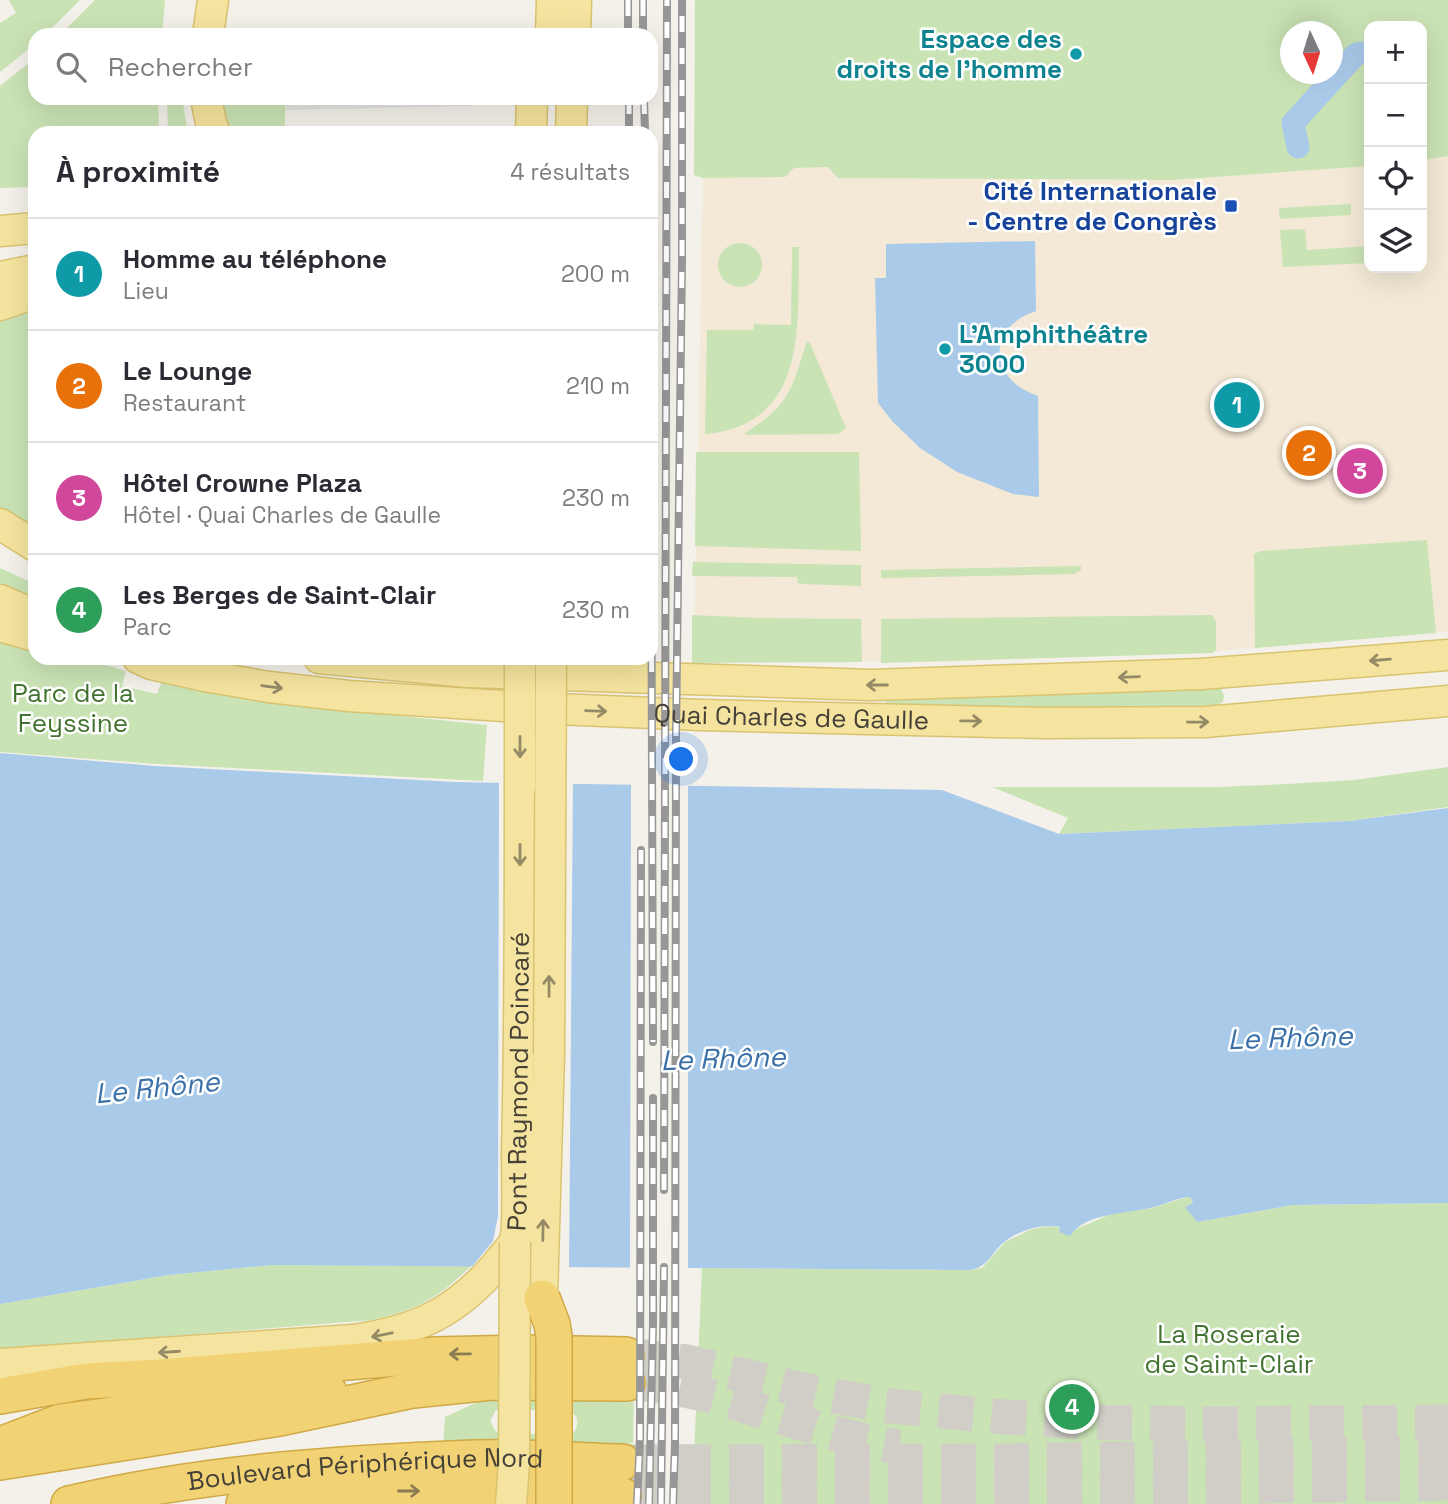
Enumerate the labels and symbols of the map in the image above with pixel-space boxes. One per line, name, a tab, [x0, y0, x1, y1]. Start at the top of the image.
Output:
north arrow	[1280, 21, 1343, 84]
place label: Espace des droits de l'homme	[837, 22, 1062, 86]
marker: Espace des droits de l'homme	[1068, 46, 1084, 62]
place label: Cité Internationale - Centre de Congrès	[967, 174, 1217, 238]
marker: Cité Internationale - Centre de Congrès	[1223, 198, 1239, 214]
place label: L’Amphithéâtre 3000	[959, 317, 1148, 381]
marker: L’Amphithéâtre 3000	[937, 341, 953, 357]
pin: 1	[1214, 379, 1260, 431]
pin: 2	[1286, 427, 1332, 479]
pin: 3	[1337, 445, 1383, 497]
one-way arrow	[1369, 654, 1392, 667]
one-way arrow	[1117, 671, 1140, 684]
park label: Parc de la Feyssine	[12, 676, 134, 740]
one-way arrow	[865, 678, 888, 692]
one-way arrow	[260, 681, 283, 694]
street label: Quai Charles de Gaulle	[653, 696, 930, 737]
one-way arrow	[585, 704, 608, 717]
one-way arrow	[959, 714, 982, 728]
one-way arrow	[1187, 715, 1210, 729]
one-way arrow	[513, 735, 527, 758]
your location	[664, 742, 698, 776]
one-way arrow	[513, 844, 527, 867]
street label: Pont Raymond Poincaré	[499, 932, 537, 1232]
one-way arrow	[542, 975, 556, 998]
water label: Le Rhône	[1227, 1017, 1354, 1057]
water label: Le Rhône	[660, 1038, 787, 1078]
water label: Le Rhône	[93, 1062, 222, 1111]
one-way arrow	[536, 1219, 550, 1242]
park label: La Roseraie de Saint-Clair	[1144, 1317, 1314, 1381]
one-way arrow	[371, 1328, 394, 1342]
one-way arrow	[159, 1346, 181, 1359]
one-way arrow	[449, 1348, 472, 1361]
pin: 4	[1049, 1381, 1095, 1433]
street label: Boulevard Périphérique Nord	[185, 1440, 544, 1498]
one-way arrow	[397, 1484, 420, 1498]

